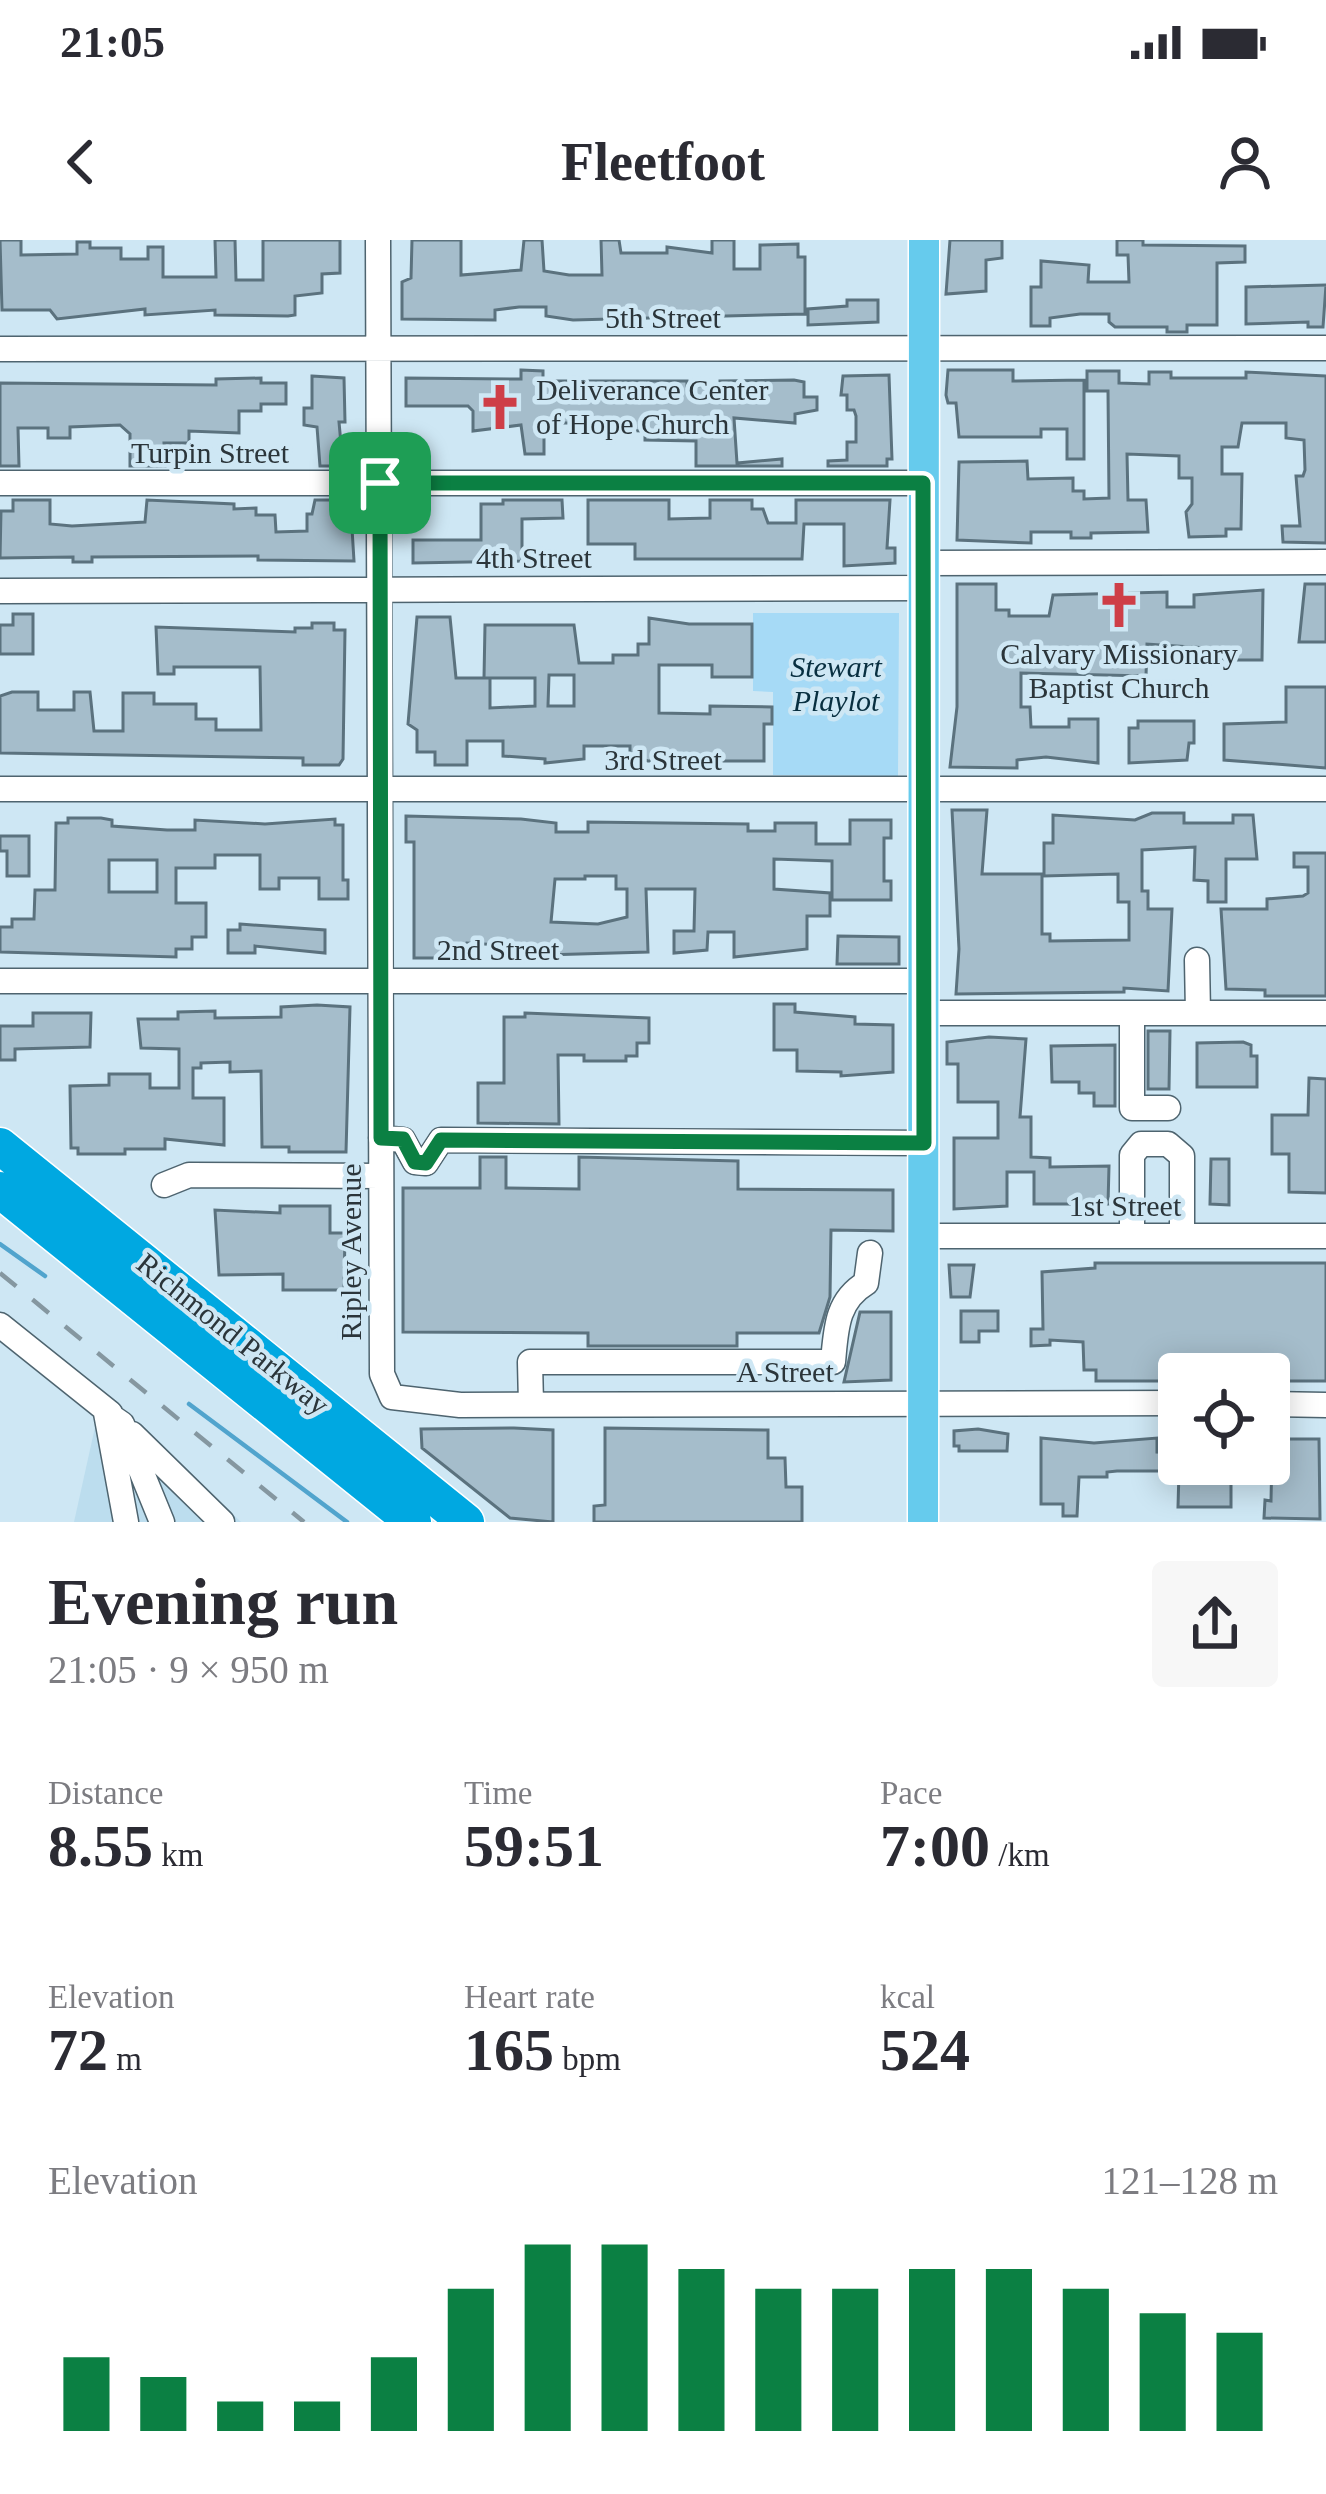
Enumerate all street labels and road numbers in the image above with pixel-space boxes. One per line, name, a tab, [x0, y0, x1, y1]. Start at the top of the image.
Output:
street label: 5th Street	[605, 301, 722, 334]
street label: Turpin Street	[131, 436, 290, 469]
street label: 4th Street	[476, 541, 593, 574]
street label: 3rd Street	[604, 743, 722, 776]
street label: 2nd Street	[437, 933, 560, 966]
street label: Ripley Avenue	[334, 1164, 367, 1340]
street label: 1st Street	[1069, 1189, 1182, 1222]
street label: Richmond Parkway	[131, 1246, 336, 1421]
street label: A Street	[736, 1355, 834, 1388]

